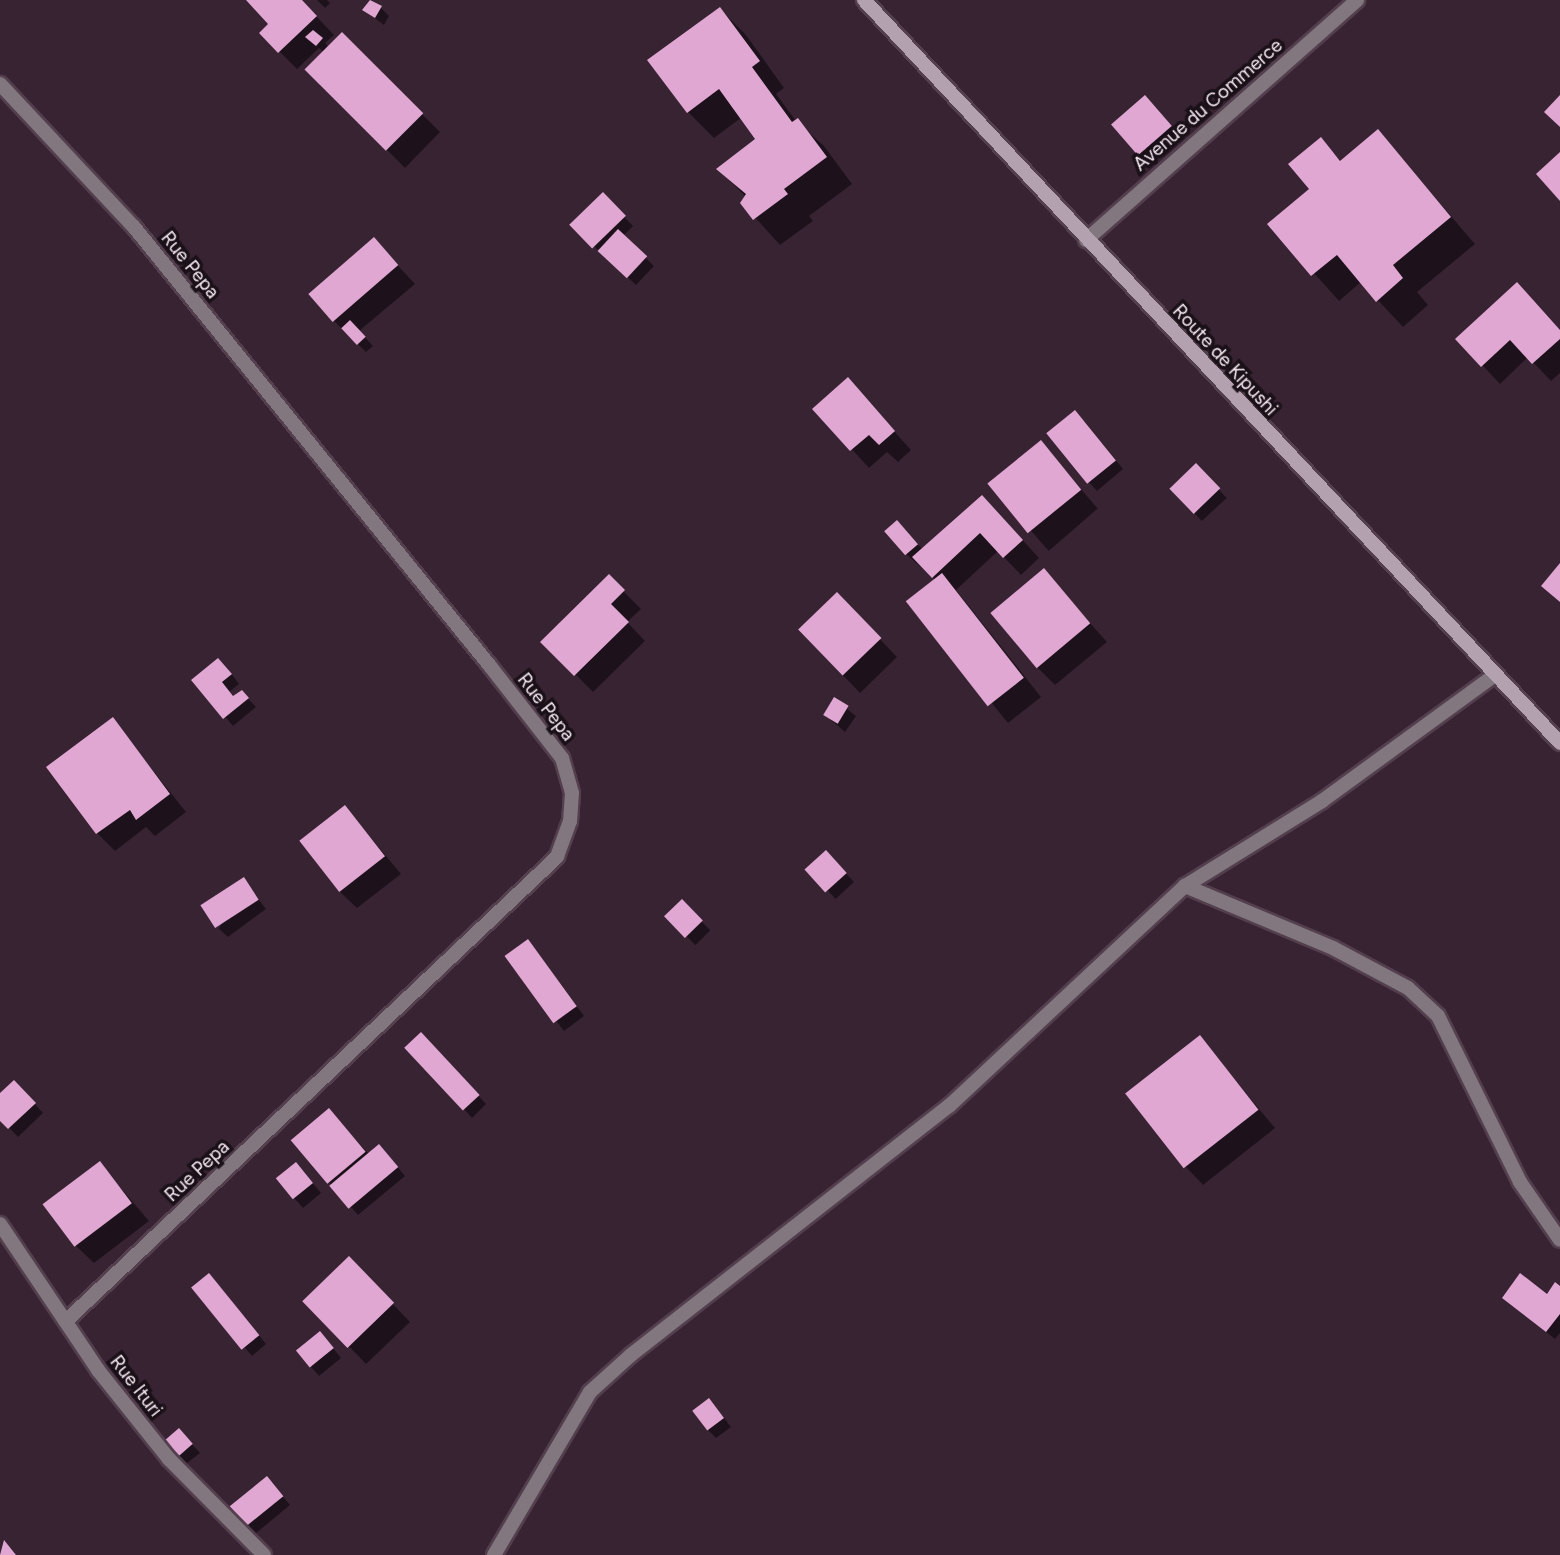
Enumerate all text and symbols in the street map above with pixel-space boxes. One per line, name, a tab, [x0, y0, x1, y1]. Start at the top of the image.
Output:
street label: Avenue du Commerce	[1129, 34, 1287, 176]
street label: Rue Pepa	[156, 227, 224, 303]
street label: Route de Kipushi	[1168, 300, 1282, 420]
street label: Rue Pepa	[512, 669, 580, 745]
street label: Rue Pepa	[160, 1135, 234, 1207]
street label: Rue Ituri	[105, 1351, 167, 1421]

